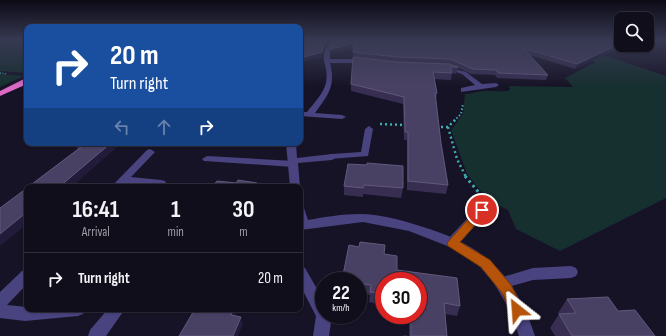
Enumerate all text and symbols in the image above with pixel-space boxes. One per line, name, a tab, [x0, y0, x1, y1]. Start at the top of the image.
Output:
map controls	[614, 12, 654, 52]
button: search	[614, 12, 654, 52]
text: 20 m	[110, 39, 159, 72]
icon: right	[44, 40, 96, 92]
text: Turn right	[110, 73, 168, 94]
icon: left	[111, 116, 133, 138]
icon: ahead	[153, 116, 175, 138]
icon: right	[195, 116, 217, 138]
pin	[465, 193, 499, 227]
text: 16:41	[72, 195, 119, 224]
text: 1	[171, 195, 180, 224]
text: 30	[232, 195, 255, 224]
icon: arrive	[471, 199, 493, 221]
text: Arrival	[82, 224, 110, 240]
text: min	[168, 224, 184, 240]
text: m	[239, 224, 248, 240]
icon: right	[44, 268, 66, 290]
text: Turn right	[78, 269, 130, 288]
text: 20 m	[258, 269, 283, 288]
speed limit sign: 30	[375, 272, 427, 324]
text: 22	[332, 281, 350, 305]
position arrow	[496, 289, 538, 331]
text: km/h	[332, 302, 350, 314]

